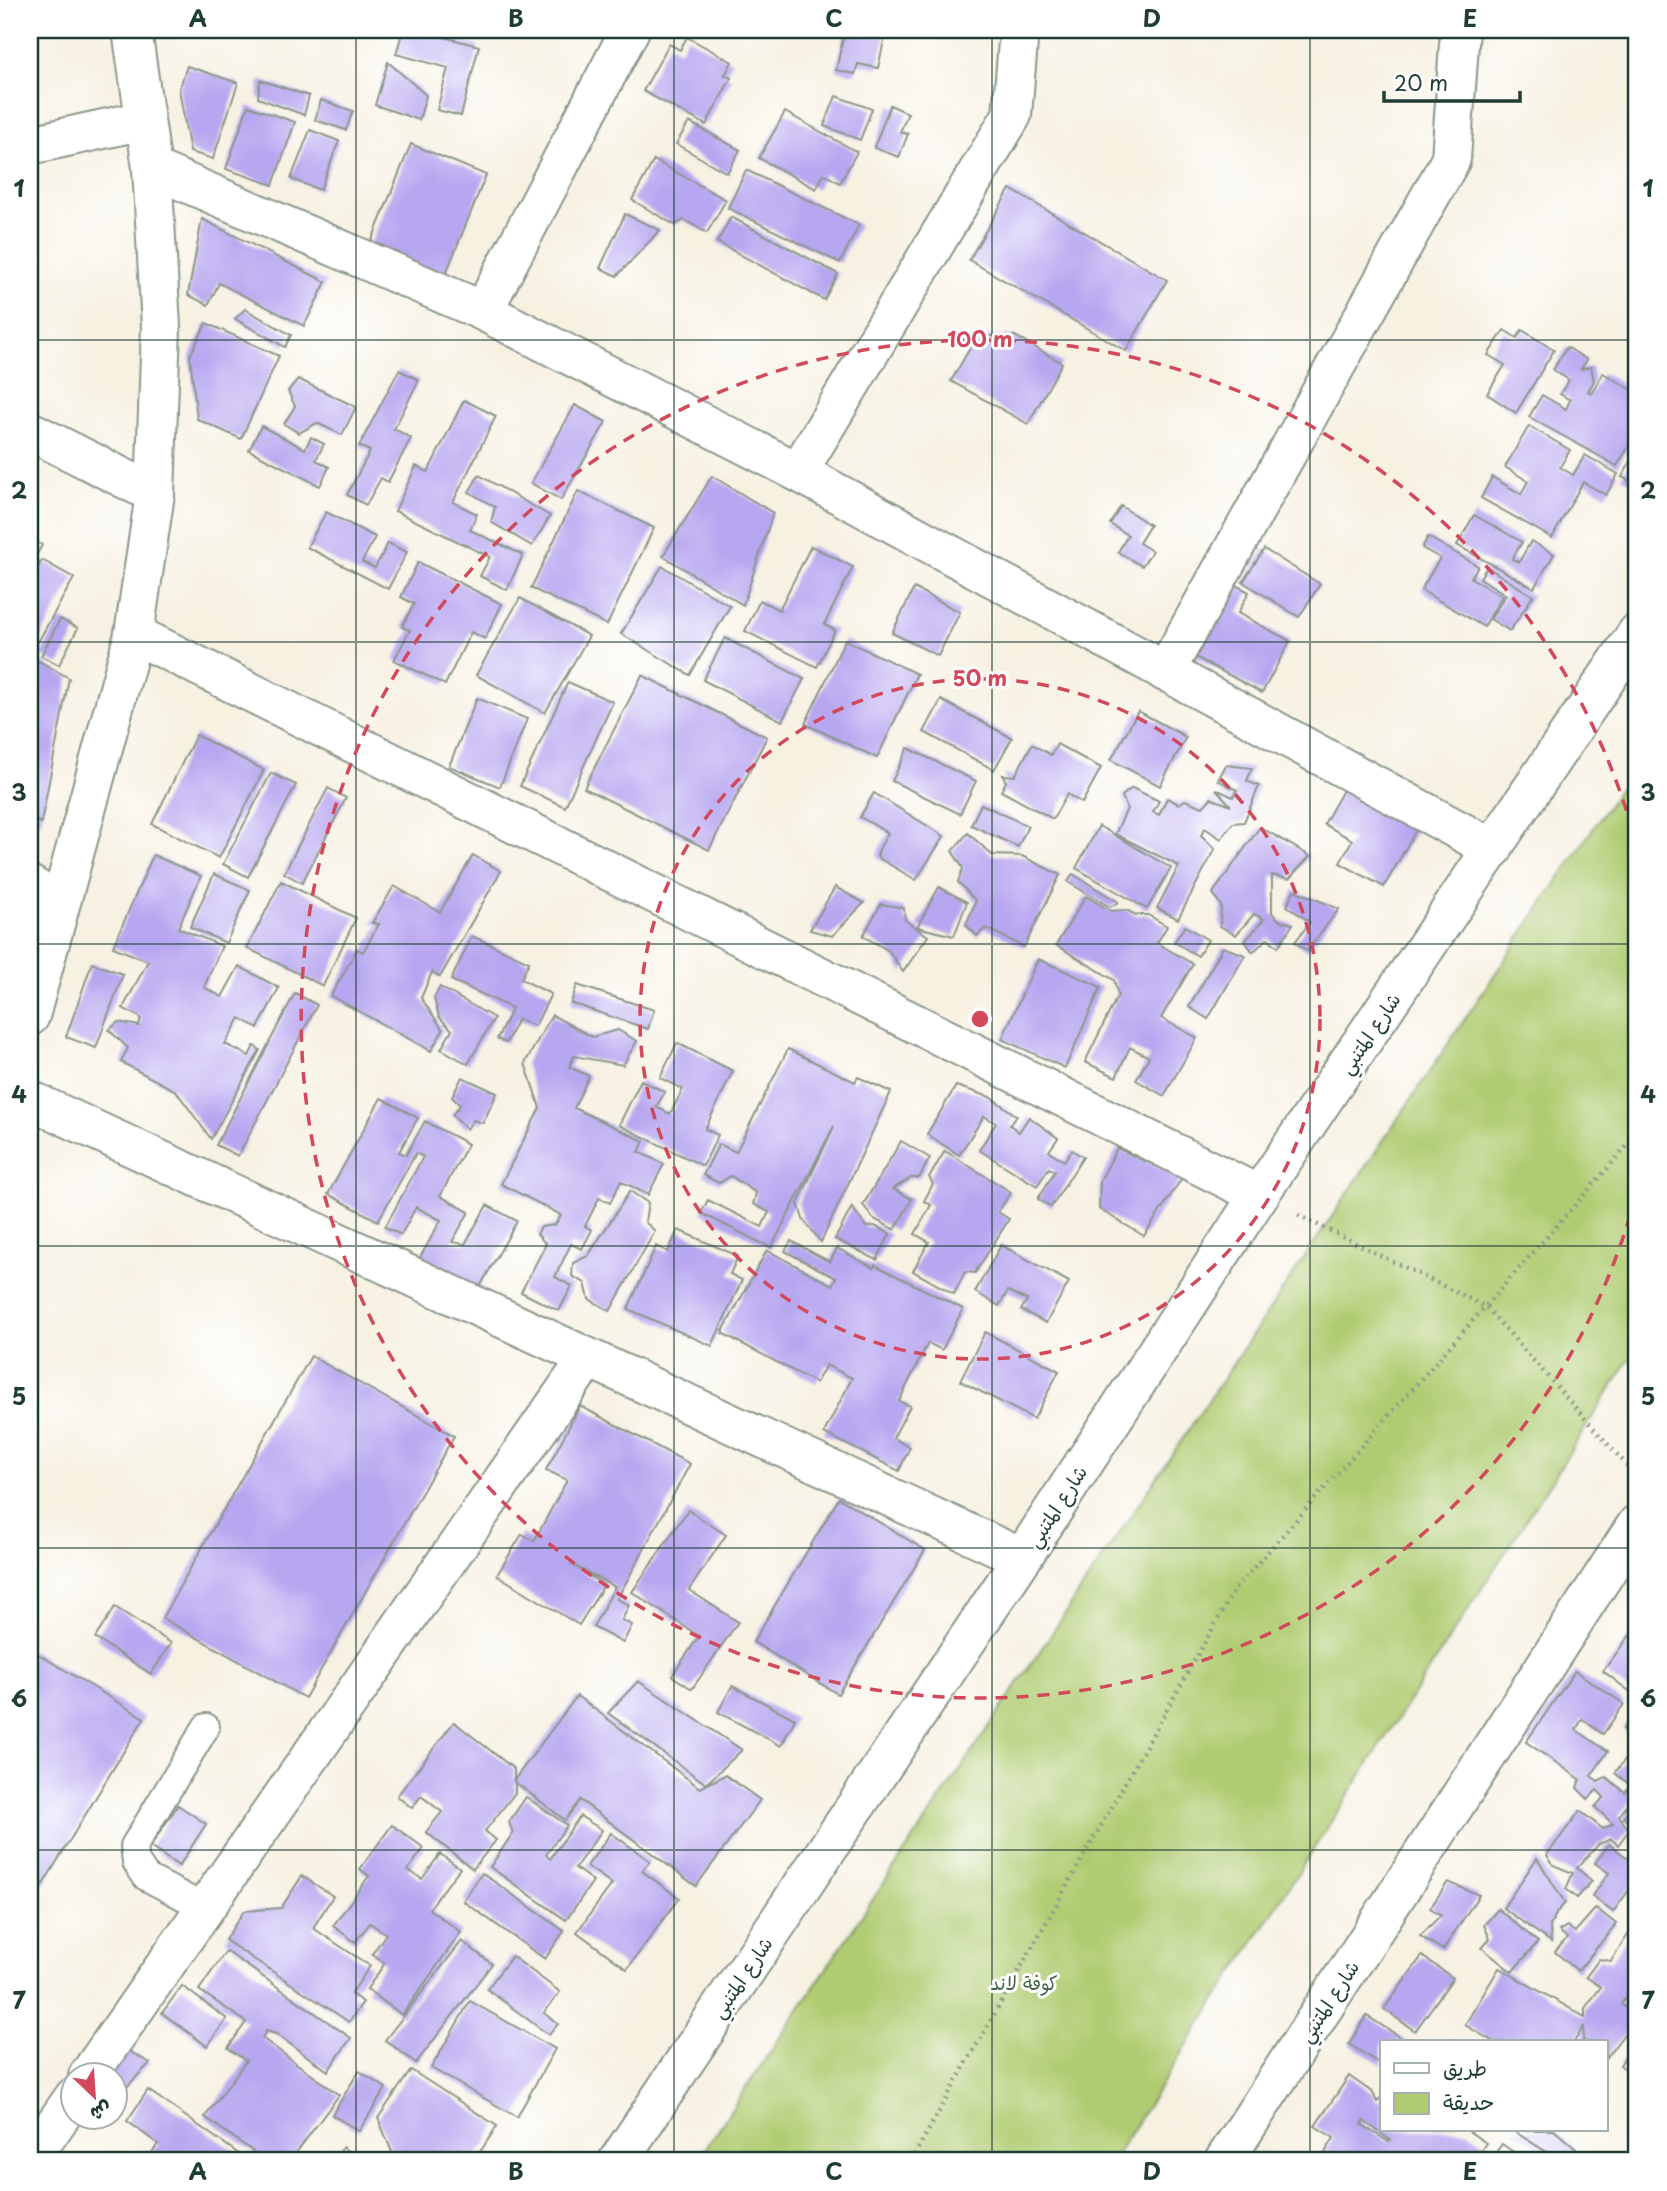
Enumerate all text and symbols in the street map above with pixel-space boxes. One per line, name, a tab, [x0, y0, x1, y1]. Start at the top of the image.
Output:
text: A	[189, 0, 207, 35]
text: B	[508, 0, 524, 35]
text: C	[825, 0, 843, 35]
text: D	[1143, 0, 1161, 35]
text: E	[1463, 0, 1477, 35]
scale bar	[1384, 60, 1520, 104]
text: 20 m	[1394, 66, 1448, 98]
text: 1	[14, 170, 25, 205]
text: 1	[1643, 170, 1654, 205]
text: 100 m	[947, 322, 1013, 354]
text: 2	[11, 472, 27, 507]
text: 2	[1640, 472, 1656, 507]
text: 50 m	[953, 661, 1007, 693]
text: 3	[11, 774, 27, 809]
text: 3	[1640, 774, 1656, 809]
street label: شارع المتنبي	[1331, 987, 1410, 1082]
centre of rings	[968, 1007, 992, 1031]
text: 4	[11, 1076, 27, 1111]
text: 4	[1640, 1076, 1656, 1111]
text: 5	[12, 1378, 26, 1413]
text: 5	[1641, 1378, 1655, 1413]
street label: شارع المتنبي	[1019, 1459, 1096, 1555]
text: 6	[11, 1680, 27, 1715]
text: 6	[1640, 1680, 1656, 1715]
street label: شارع المتنبي	[703, 1931, 782, 2026]
street label: شارع المتنبي	[1291, 1954, 1368, 2050]
park label: كوفة لاند	[990, 1968, 1058, 1996]
text: 7	[12, 1982, 26, 2017]
text: 7	[1641, 1982, 1655, 2017]
legend	[1380, 2040, 1608, 2132]
text: طريق	[1443, 2051, 1487, 2083]
north arrow	[60, 2062, 130, 2132]
text: حديقة	[1443, 2085, 1494, 2117]
text: ش	[86, 2095, 117, 2129]
text: A	[189, 2153, 207, 2188]
text: B	[508, 2153, 524, 2188]
text: C	[825, 2153, 843, 2188]
text: D	[1143, 2153, 1161, 2188]
text: E	[1463, 2153, 1477, 2188]

